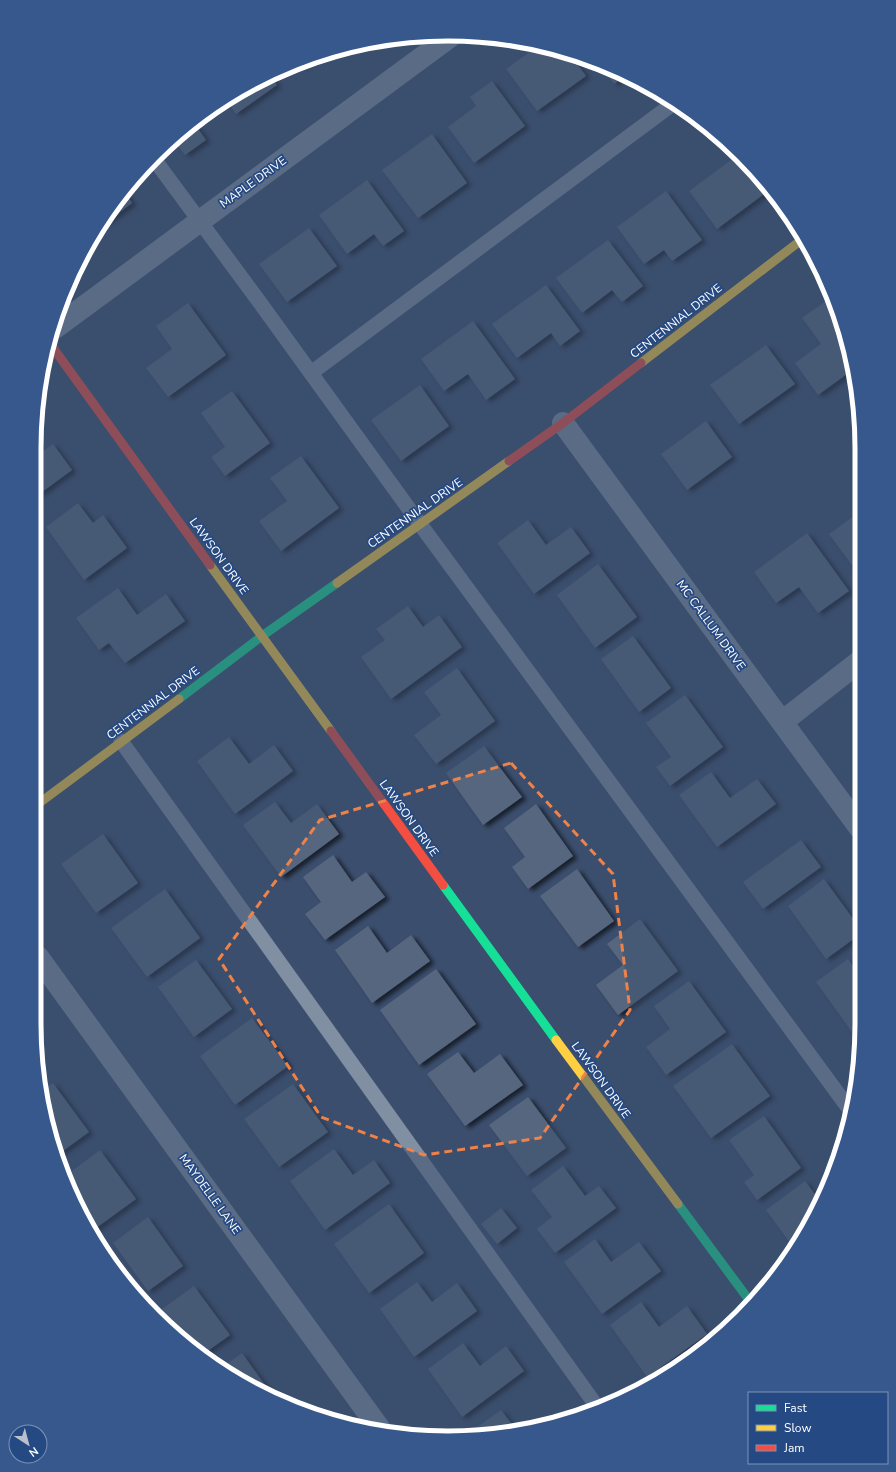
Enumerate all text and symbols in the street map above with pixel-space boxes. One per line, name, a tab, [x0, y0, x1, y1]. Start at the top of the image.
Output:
street label: MAPLE DRIVE	[217, 152, 289, 212]
street label: CENTENNIAL DRIVE	[627, 280, 725, 362]
street label: CENTENNIAL DRIVE	[364, 474, 466, 552]
street label: LAWSON DRIVE	[186, 514, 252, 598]
street label: MC CALLUM DRIVE	[673, 577, 749, 673]
street label: CENTENNIAL DRIVE	[103, 663, 203, 743]
street label: LAWSON DRIVE	[376, 776, 442, 860]
street label: LAWSON DRIVE	[568, 1038, 634, 1122]
street label: MAYDELLE LANE	[175, 1151, 245, 1237]
legend	[748, 1392, 888, 1464]
text: Fast	[784, 1400, 807, 1416]
text: Slow	[784, 1420, 812, 1436]
north arrow	[8, 1424, 48, 1464]
text: Jam	[783, 1440, 805, 1456]
text: N	[26, 1443, 41, 1460]

